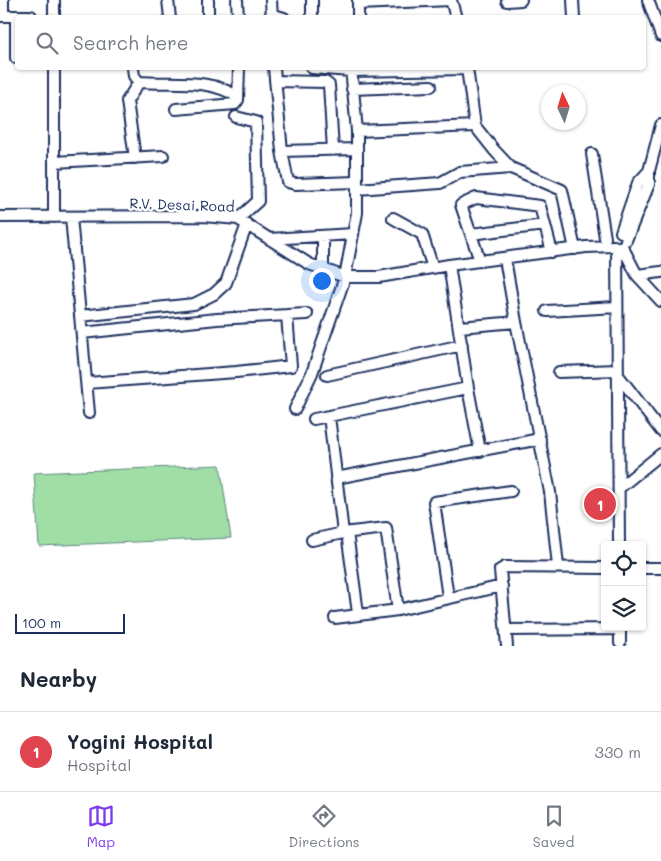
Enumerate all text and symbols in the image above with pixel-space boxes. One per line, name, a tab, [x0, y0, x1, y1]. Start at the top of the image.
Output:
search box	[15, 15, 646, 70]
icon: search	[33, 29, 61, 57]
text: Search here	[73, 30, 189, 55]
north arrow	[541, 85, 586, 130]
street label: R.V. Desai Road	[129, 193, 235, 216]
your location	[309, 268, 335, 294]
pin: 1	[584, 485, 616, 523]
map controls	[601, 541, 646, 631]
button: locate	[601, 541, 646, 586]
button: layers	[601, 586, 646, 631]
scale bar	[15, 611, 125, 634]
text: 100 m	[22, 613, 61, 632]
text: Nearby	[20, 665, 97, 692]
text: Yogini Hospital	[67, 729, 213, 754]
text: 1	[32, 741, 40, 762]
text: 330 m	[595, 741, 641, 762]
text: Hospital	[67, 754, 131, 775]
tab: Map	[87, 802, 115, 851]
tab: Directions	[288, 802, 360, 851]
tab: Saved	[533, 802, 574, 851]

